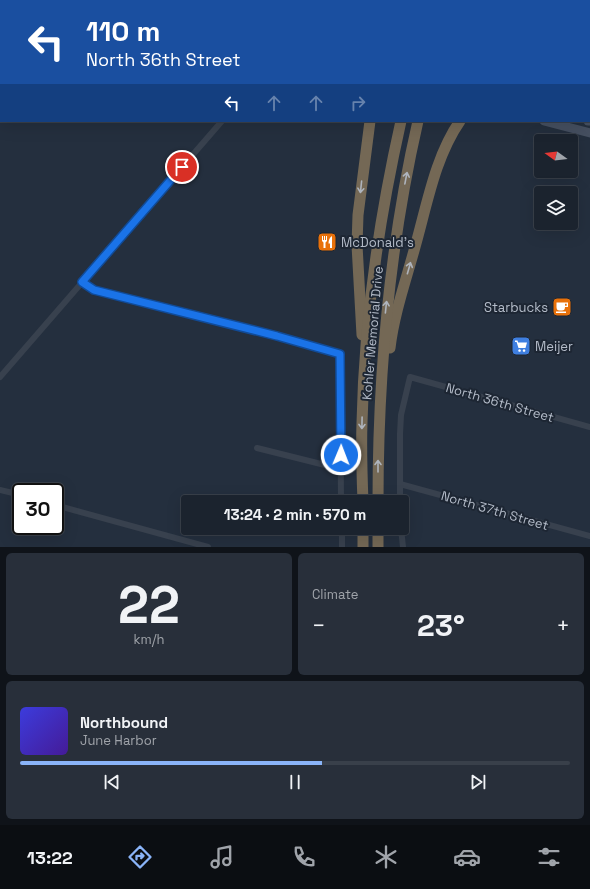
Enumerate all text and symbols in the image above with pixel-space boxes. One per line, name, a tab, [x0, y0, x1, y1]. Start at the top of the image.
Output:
text: 110 m	[86, 13, 160, 49]
icon: left	[20, 16, 72, 68]
text: North 36th Street	[86, 48, 241, 71]
icon: left	[221, 92, 243, 114]
icon: ahead	[263, 92, 285, 114]
icon: ahead	[305, 92, 327, 114]
icon: right	[347, 92, 369, 114]
north arrow	[534, 134, 578, 178]
map controls	[534, 134, 578, 230]
pin	[165, 150, 199, 184]
icon: arrive	[171, 156, 193, 178]
one-way arrow	[403, 172, 411, 185]
one-way arrow	[358, 180, 365, 193]
button: layers	[534, 186, 578, 230]
restaurant icon: McDonald's	[316, 231, 338, 253]
place label: McDonald's	[341, 234, 414, 251]
one-way arrow	[406, 262, 413, 275]
street label: Kohler Memorial Drive	[358, 265, 387, 401]
cafe icon: Starbucks	[551, 296, 573, 318]
place label: Starbucks	[484, 299, 548, 316]
one-way arrow	[383, 301, 390, 314]
supermarket icon: Meijer	[510, 335, 532, 357]
place label: Meijer	[535, 338, 573, 355]
street label: North 36th Street	[444, 379, 556, 426]
one-way arrow	[358, 416, 366, 429]
position arrow	[320, 434, 362, 476]
one-way arrow	[374, 460, 382, 473]
speed limit sign: 30	[12, 483, 64, 535]
street label: North 37th Street	[439, 487, 551, 534]
text: 13:24 · 2 min · 570 m	[224, 505, 366, 524]
text: 22	[118, 572, 180, 638]
text: Climate	[312, 586, 358, 603]
text: 23°	[417, 606, 465, 645]
text: −	[312, 611, 326, 639]
text: +	[556, 611, 570, 639]
text: km/h	[134, 631, 164, 648]
text: Northbound	[80, 713, 168, 732]
text: June Harbor	[80, 732, 157, 749]
icon: previous	[101, 771, 123, 793]
icon: pause	[284, 771, 306, 793]
icon: next	[467, 771, 489, 793]
icon: directions	[126, 843, 154, 871]
icon: music	[208, 843, 236, 871]
icon: phone	[290, 843, 318, 871]
icon: climate	[372, 843, 400, 871]
icon: car	[453, 843, 481, 871]
icon: filters	[535, 843, 563, 871]
text: 13:22	[27, 846, 73, 869]

